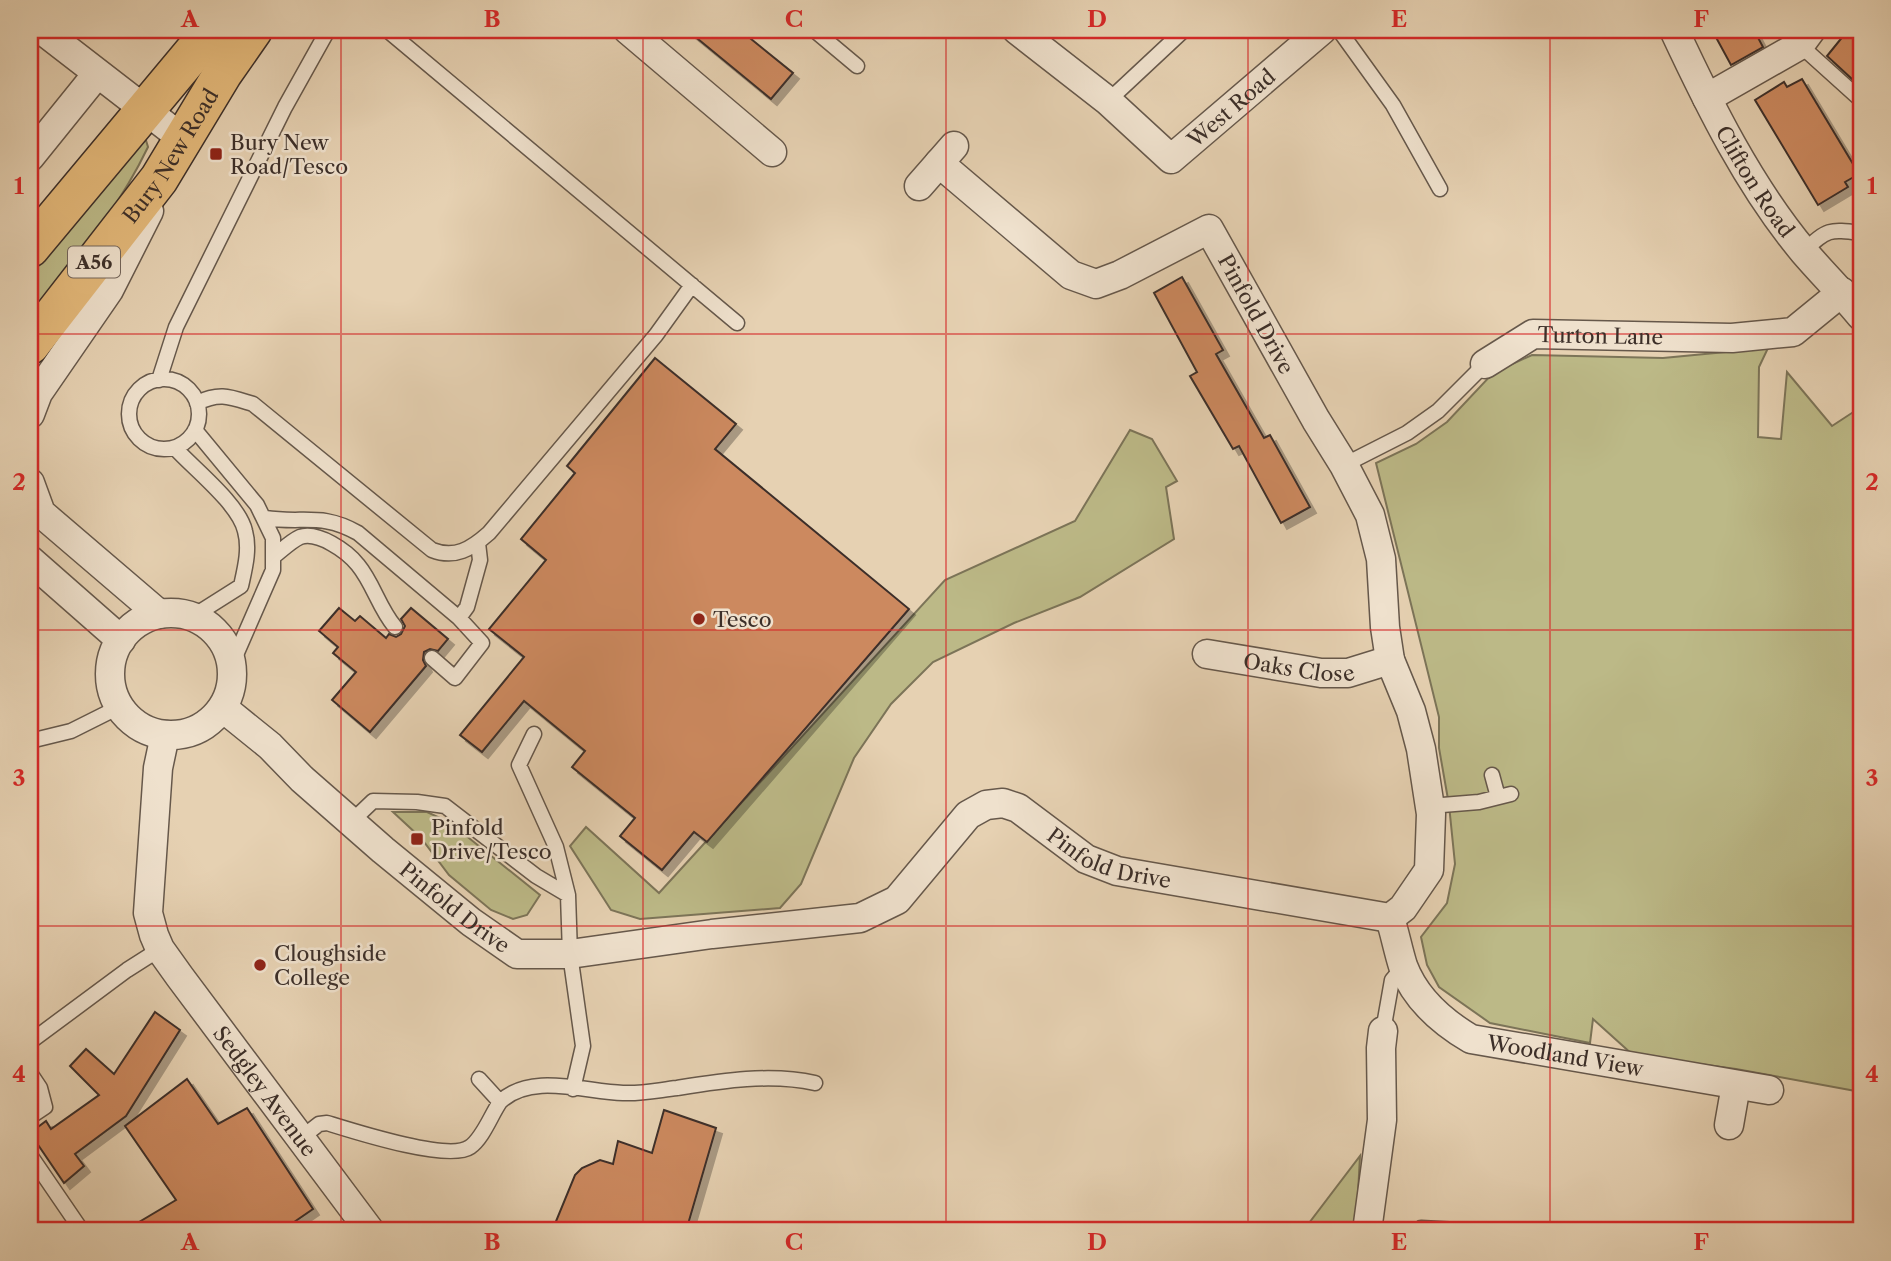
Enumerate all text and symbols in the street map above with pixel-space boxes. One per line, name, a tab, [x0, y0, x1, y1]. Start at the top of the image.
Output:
text: A	[180, 5, 200, 33]
text: B	[483, 5, 501, 33]
text: C	[785, 5, 803, 33]
text: D	[1087, 5, 1107, 33]
text: E	[1391, 5, 1407, 33]
text: F	[1693, 5, 1709, 33]
street label: West Road	[1181, 63, 1280, 153]
street label: Bury New Road	[117, 84, 223, 228]
street label: Clifton Road	[1711, 121, 1800, 242]
place label: Bury New Road/Tesco	[230, 130, 348, 179]
marker: Bury New Road/Tesco	[208, 146, 224, 162]
text: 1	[14, 172, 25, 200]
text: 1	[1867, 172, 1878, 200]
road number: A56	[68, 246, 120, 278]
street label: Pinfold Drive	[1213, 250, 1299, 378]
street label: Turton Lane	[1537, 322, 1663, 349]
text: 2	[12, 468, 26, 496]
text: 2	[1865, 468, 1879, 496]
place label: Tesco	[713, 607, 772, 632]
marker: Tesco	[691, 611, 707, 627]
street label: Oaks Close	[1242, 648, 1358, 687]
text: 3	[13, 764, 26, 792]
text: 3	[1866, 764, 1879, 792]
place label: Pinfold Drive/Tesco	[431, 815, 552, 864]
street label: Pinfold Drive	[1043, 822, 1173, 893]
marker: Pinfold Drive/Tesco	[409, 831, 425, 847]
street label: Pinfold Drive	[395, 856, 515, 958]
place label: Cloughside College	[274, 941, 387, 990]
marker: Cloughside College	[252, 957, 268, 973]
street label: Sedgley Avenue	[209, 1021, 322, 1161]
street label: Woodland View	[1484, 1029, 1646, 1081]
text: 4	[12, 1060, 26, 1088]
text: 4	[1865, 1060, 1879, 1088]
text: A	[180, 1228, 200, 1256]
text: B	[483, 1228, 501, 1256]
text: C	[785, 1228, 803, 1256]
text: D	[1087, 1228, 1107, 1256]
text: E	[1391, 1228, 1407, 1256]
text: F	[1693, 1228, 1709, 1256]

